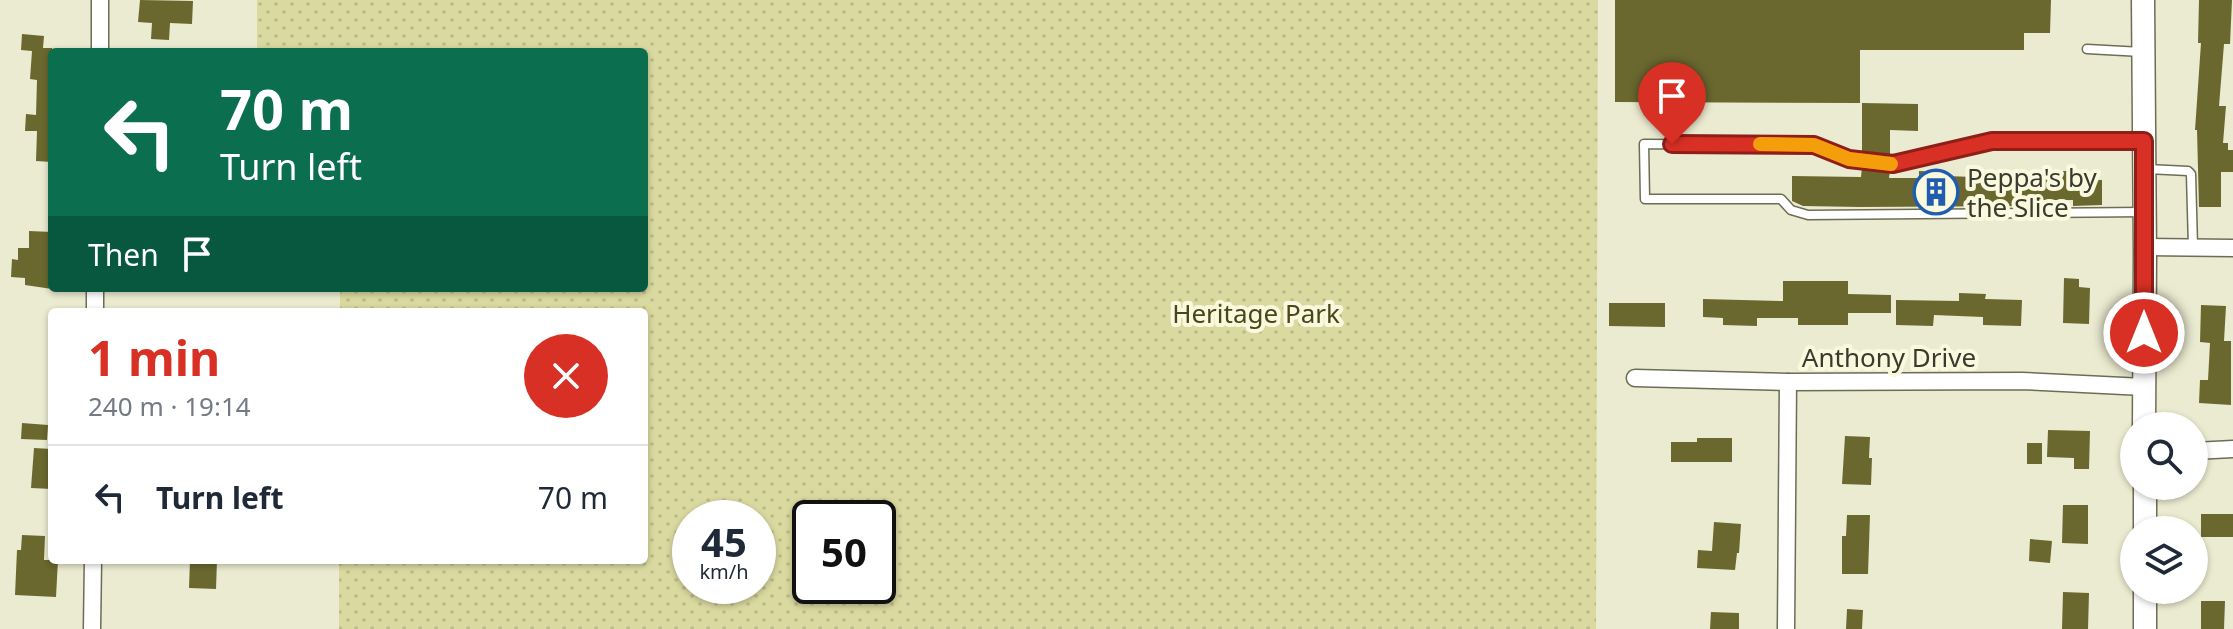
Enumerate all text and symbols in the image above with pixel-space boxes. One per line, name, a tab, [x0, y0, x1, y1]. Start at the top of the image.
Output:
pin	[1638, 62, 1706, 144]
text: 70 m	[220, 70, 353, 146]
icon: arrive	[1650, 74, 1694, 118]
icon: left	[88, 80, 192, 184]
text: Turn left	[220, 142, 362, 191]
place label: Peppa's by the Slice	[1967, 159, 2097, 225]
building icon: Peppa's by the Slice	[1912, 168, 1960, 216]
icon: arrive	[175, 232, 219, 276]
text: Then	[88, 234, 159, 275]
position arrow	[2102, 291, 2186, 375]
park label: Heritage Park	[1172, 295, 1340, 331]
text: 1 min	[88, 325, 220, 390]
button: close	[524, 334, 608, 418]
street label: Anthony Drive	[1802, 339, 1976, 375]
text: 240 m · 19:14	[88, 388, 251, 424]
map controls	[2120, 412, 2208, 604]
button: search	[2120, 412, 2208, 500]
icon: left	[88, 475, 132, 519]
text: Turn left	[156, 477, 284, 518]
text: 70 m	[538, 477, 608, 518]
speed limit sign: 50	[792, 500, 896, 604]
text: 45	[701, 514, 747, 569]
button: layers	[2120, 516, 2208, 604]
text: km/h	[699, 558, 749, 585]

